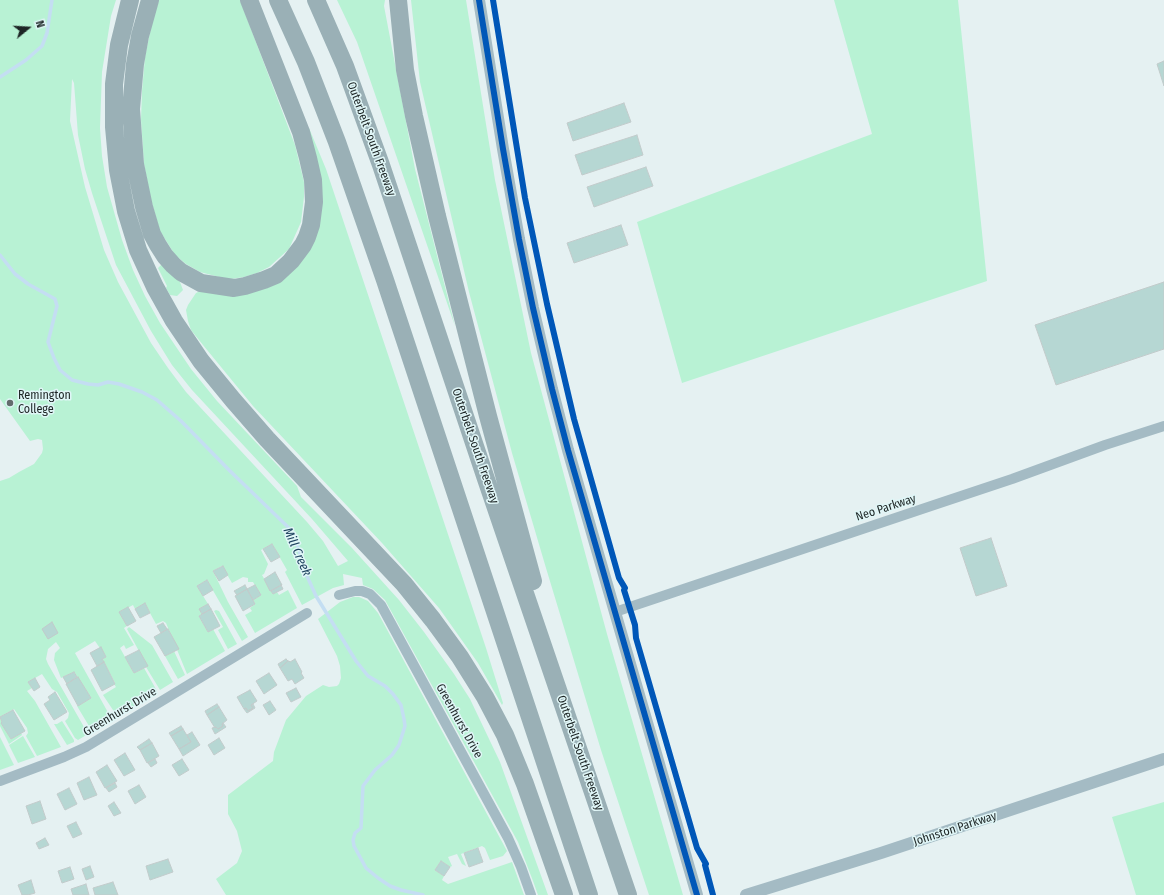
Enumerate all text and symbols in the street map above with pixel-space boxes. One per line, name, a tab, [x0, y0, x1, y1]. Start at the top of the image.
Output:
north arrow	[8, 8, 48, 48]
text: N	[33, 19, 47, 29]
street label: Outerbelt South Freeway	[344, 80, 398, 198]
street label: Outerbelt South Freeway	[449, 387, 501, 505]
place label: Remington College	[18, 389, 71, 417]
marker: Remington College	[5, 398, 15, 408]
street label: Neo Parkway	[854, 492, 918, 524]
water label: Mill Creek	[279, 525, 315, 579]
street label: Greenhurst Drive	[433, 681, 485, 761]
street label: Greenhurst Drive	[81, 685, 159, 739]
street label: Outerbelt South Freeway	[554, 694, 606, 812]
street label: Johnston Parkway	[912, 809, 998, 849]

